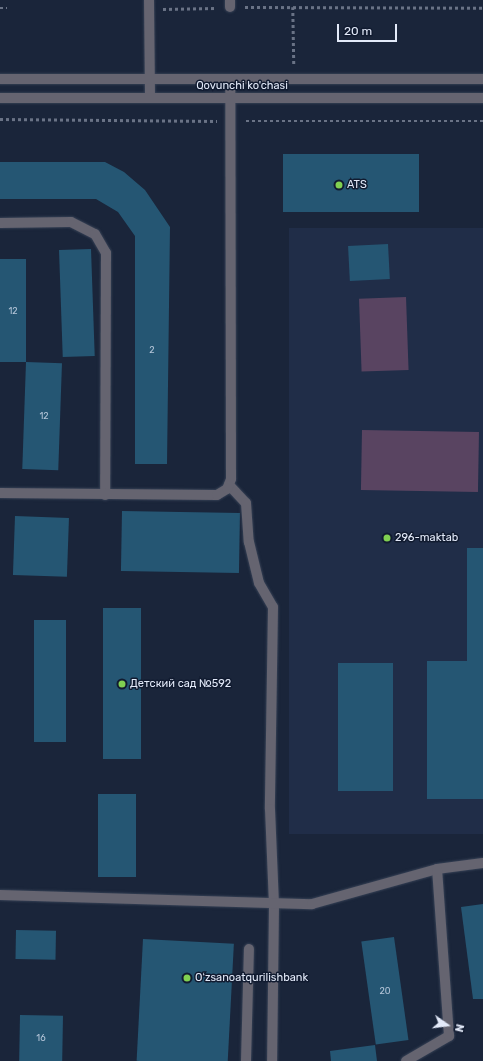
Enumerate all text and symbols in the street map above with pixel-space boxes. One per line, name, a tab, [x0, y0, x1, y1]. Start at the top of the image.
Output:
scale bar	[339, 16, 399, 42]
text: 20 m	[344, 24, 372, 38]
street label: Qovunchi ko'chasi	[196, 79, 288, 93]
place label: ATS	[347, 178, 367, 192]
marker: ATS	[334, 180, 344, 190]
house number: 12	[8, 306, 18, 316]
house number: 2	[149, 345, 155, 355]
house number: 12	[39, 411, 49, 421]
place label: 296-maktab	[395, 531, 458, 545]
marker: 296-maktab	[382, 533, 392, 543]
place label: Детcкий сад №592	[130, 677, 231, 691]
marker: Детcкий сад №592	[117, 679, 127, 689]
place label: Oʻzsanoatqurilishbank	[195, 971, 308, 985]
marker: Oʻzsanoatqurilishbank	[182, 973, 192, 983]
house number: 20	[380, 986, 390, 996]
north arrow	[427, 1005, 467, 1045]
text: N	[452, 1023, 466, 1033]
house number: 16	[36, 1033, 46, 1043]

